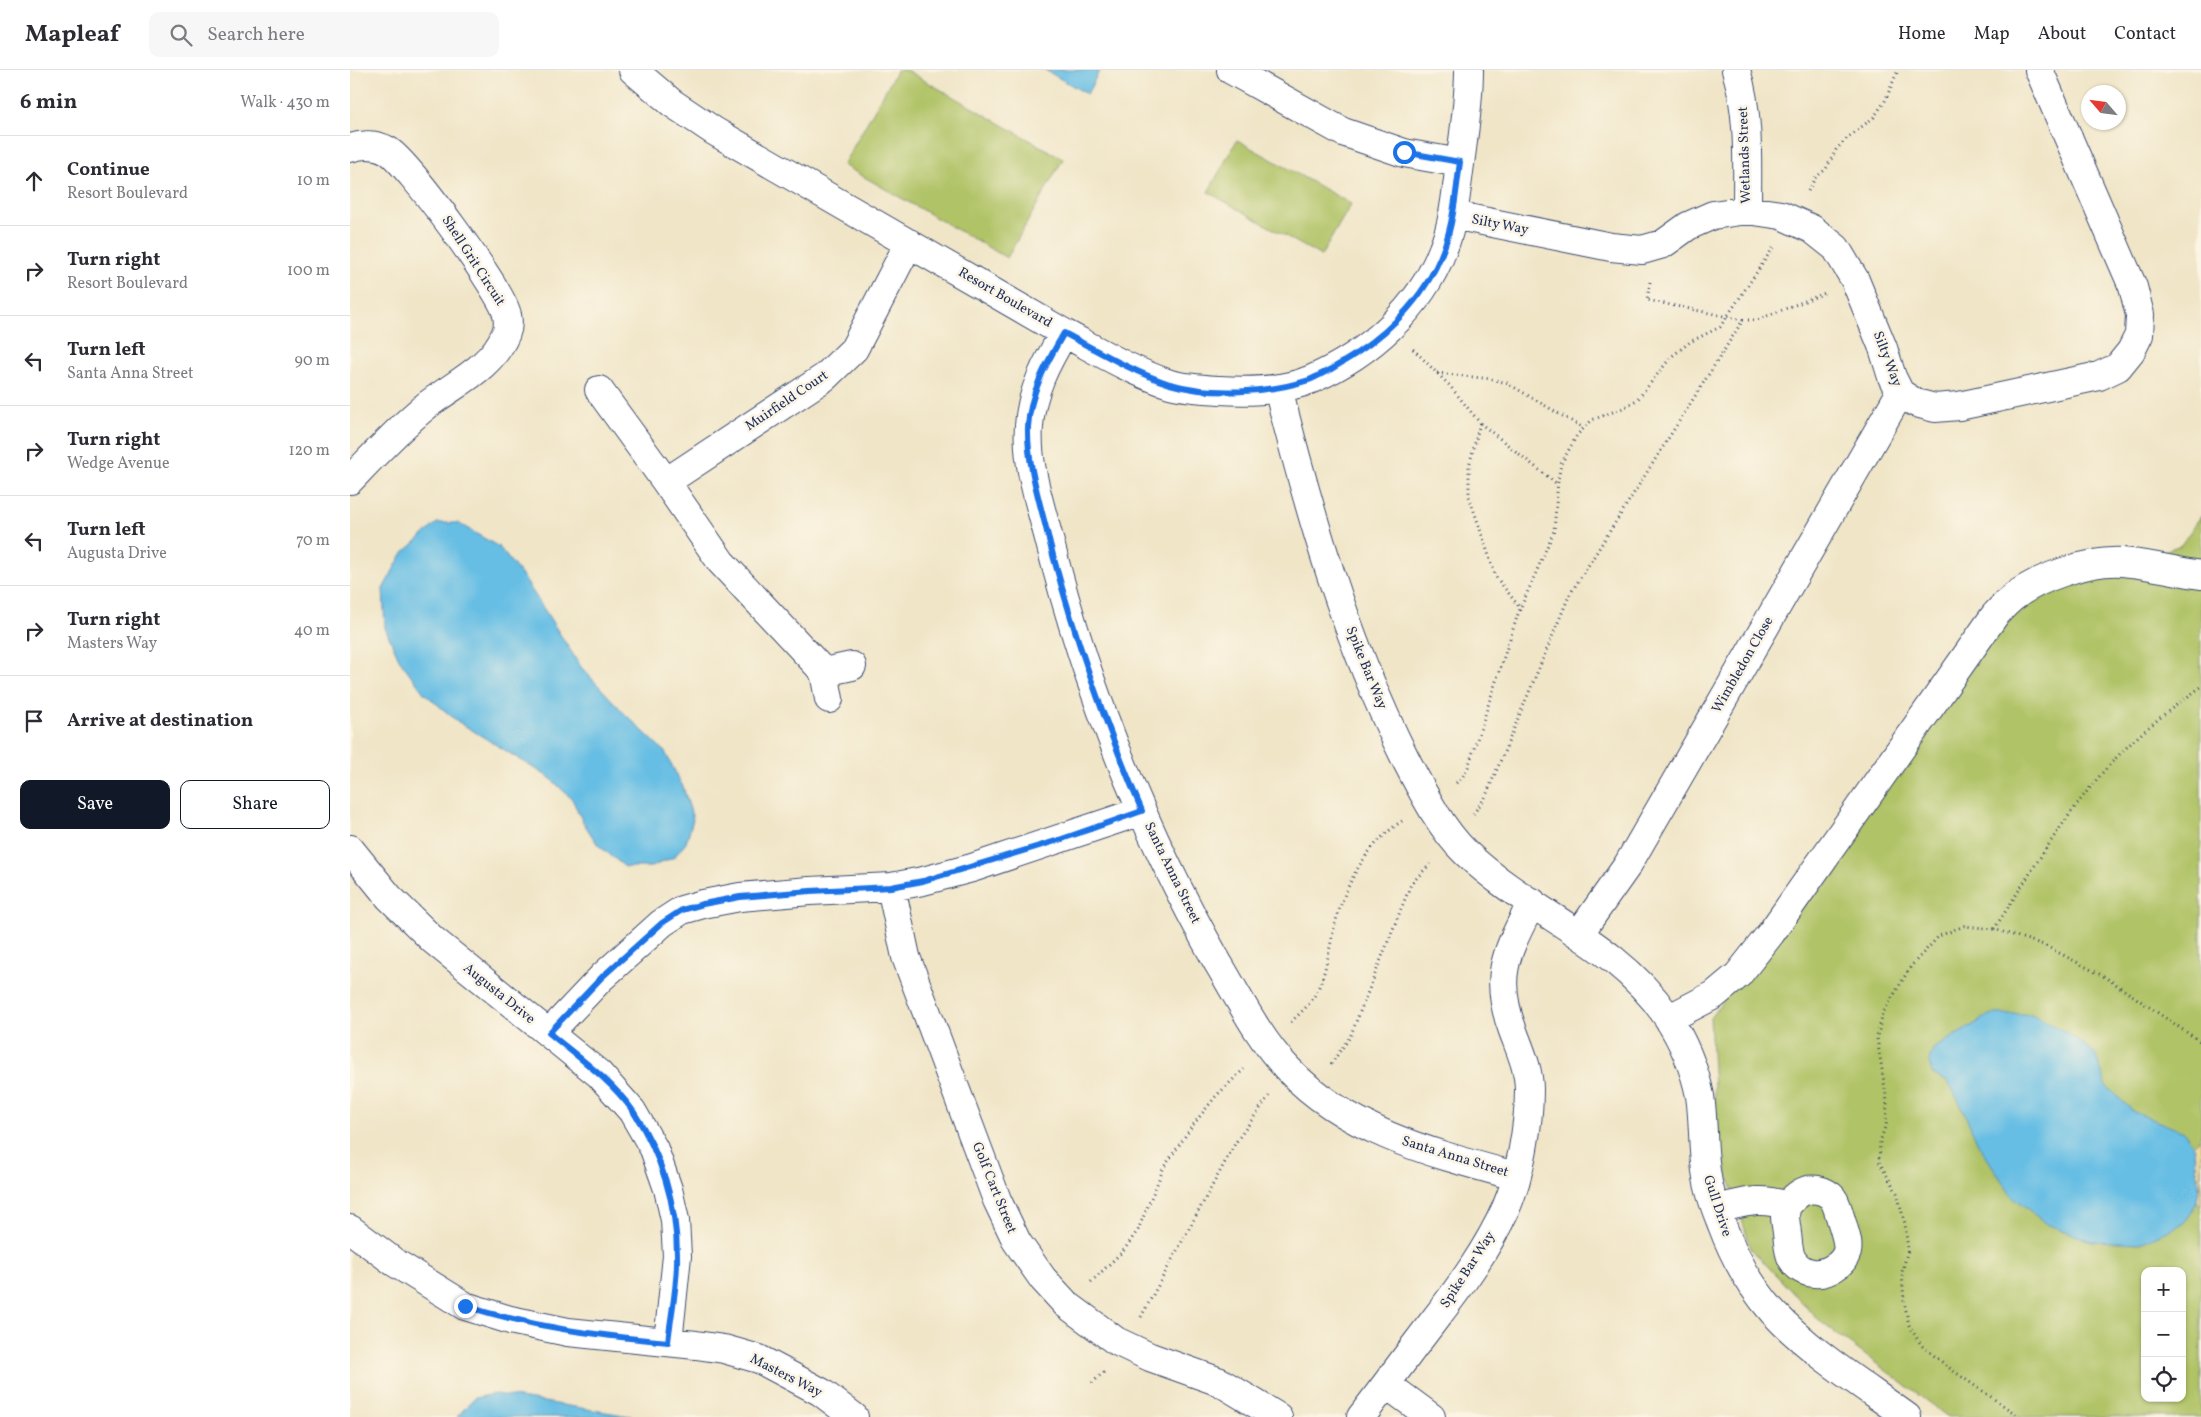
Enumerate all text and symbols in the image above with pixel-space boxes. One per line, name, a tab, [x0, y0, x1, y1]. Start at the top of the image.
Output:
search box	[149, 12, 499, 57]
text: Mapleaf	[25, 18, 119, 52]
icon: search	[167, 21, 195, 49]
text: Search here	[207, 22, 305, 48]
text: Home	[1898, 22, 1946, 47]
text: Map	[1974, 22, 2010, 47]
text: About	[2038, 22, 2086, 47]
text: Contact	[2114, 22, 2176, 47]
north arrow	[2081, 85, 2126, 130]
text: 6 min	[20, 88, 77, 117]
text: Walk · 430 m	[240, 92, 330, 114]
street label: Wetlands Street	[1734, 106, 1756, 204]
route start	[1393, 141, 1416, 164]
text: Continue	[67, 157, 150, 183]
icon: ahead	[20, 167, 48, 195]
text: 10 m	[297, 170, 330, 192]
text: Resort Boulevard	[67, 183, 188, 205]
street label: Silty Way	[1470, 210, 1531, 240]
street label: Shell Grit Circuit	[437, 212, 509, 310]
text: Turn right	[67, 247, 160, 273]
icon: right	[20, 257, 48, 285]
text: 100 m	[287, 260, 330, 282]
street label: Resort Boulevard	[954, 263, 1056, 333]
text: Resort Boulevard	[67, 273, 188, 295]
street label: Silty Way	[1868, 329, 1906, 390]
text: Turn left	[67, 337, 146, 363]
icon: left	[20, 347, 48, 375]
text: 90 m	[294, 350, 330, 372]
text: Santa Anna Street	[67, 363, 194, 385]
street label: Muirfield Court	[742, 366, 832, 436]
text: Turn right	[67, 427, 160, 453]
icon: right	[20, 437, 48, 465]
text: 120 m	[288, 440, 330, 462]
text: Wedge Avenue	[67, 453, 170, 475]
text: Turn left	[67, 517, 146, 543]
icon: left	[20, 527, 48, 555]
text: 70 m	[296, 530, 330, 552]
text: Augusta Drive	[67, 543, 167, 565]
text: Turn right	[67, 607, 160, 633]
street label: Wimbledon Close	[1708, 613, 1779, 717]
icon: right	[20, 617, 48, 645]
text: 40 m	[294, 620, 330, 642]
street label: Spike Bar Way	[1341, 624, 1391, 713]
text: Masters Way	[67, 633, 157, 655]
icon: arrive	[20, 707, 48, 735]
text: Arrive at destination	[67, 708, 253, 734]
button: Save	[20, 780, 170, 829]
button: Share	[180, 780, 330, 829]
street label: Santa Anna Street	[1139, 819, 1205, 927]
street label: Augusta Drive	[459, 959, 539, 1029]
street label: Santa Anna Street	[1399, 1132, 1511, 1182]
street label: Golf Cart Street	[967, 1139, 1021, 1237]
street label: Gull Drive	[1698, 1173, 1736, 1239]
street label: Spike Bar Way	[1436, 1228, 1500, 1312]
map controls	[2141, 1267, 2186, 1402]
button: +	[2141, 1267, 2186, 1312]
route end	[454, 1295, 477, 1318]
button: −	[2141, 1312, 2186, 1357]
street label: Masters Way	[747, 1350, 826, 1403]
button: locate	[2141, 1357, 2186, 1402]

